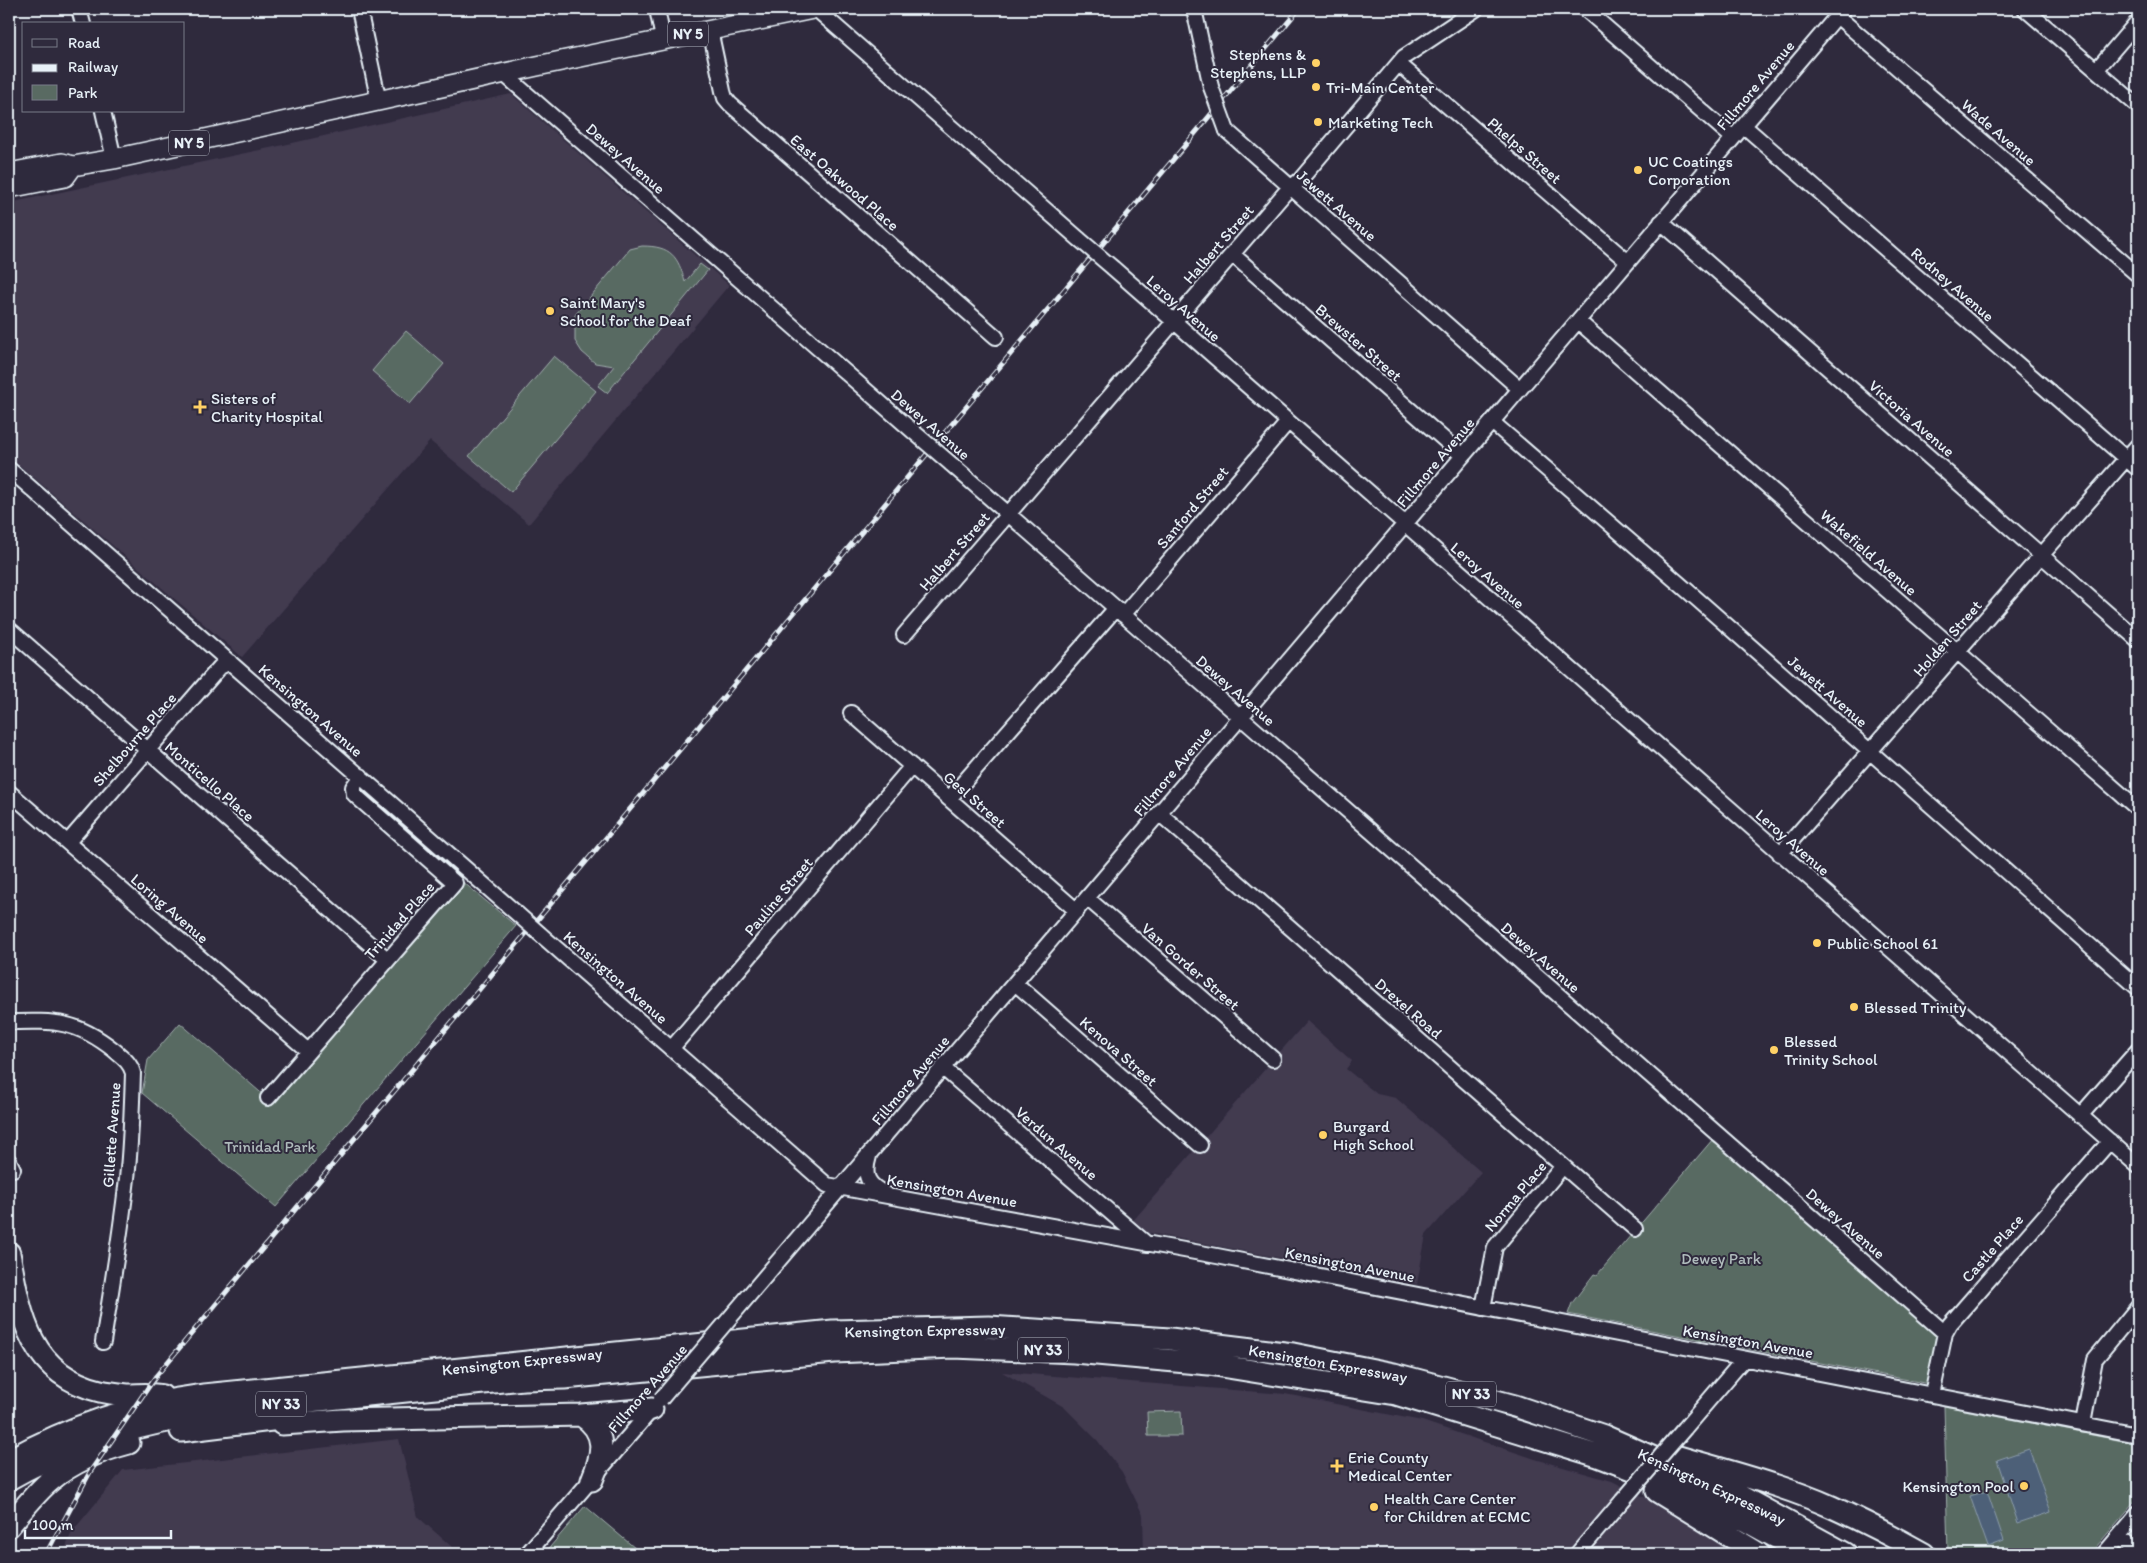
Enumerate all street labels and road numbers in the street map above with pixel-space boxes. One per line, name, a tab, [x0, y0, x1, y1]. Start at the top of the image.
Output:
road number: NY 5	[668, 22, 708, 46]
street label: Fillmore Avenue	[1712, 36, 1799, 134]
street label: Wade Avenue	[1958, 95, 2040, 170]
street label: Phelps Street	[1484, 113, 1565, 188]
street label: Dewey Avenue	[582, 119, 669, 198]
road number: NY 5	[169, 130, 209, 156]
street label: East Oakwood Place	[786, 130, 903, 235]
street label: Jewett Avenue	[1293, 165, 1381, 245]
street label: Halbert Street	[1179, 201, 1258, 288]
street label: Rodney Avenue	[1907, 243, 1998, 326]
street label: Leroy Avenue	[1143, 271, 1225, 346]
street label: Brewster Street	[1312, 300, 1406, 385]
street label: Victoria Avenue	[1865, 376, 1958, 461]
street label: Dewey Avenue	[887, 385, 974, 464]
street label: Fillmore Avenue	[1392, 413, 1479, 511]
street label: Sanford Street	[1152, 462, 1232, 552]
street label: Wakefield Avenue	[1816, 505, 1921, 600]
street label: Halbert Street	[915, 508, 994, 595]
street label: Leroy Avenue	[1447, 538, 1529, 613]
street label: Holden Street	[1909, 596, 1986, 680]
street label: Dewey Avenue	[1192, 651, 1279, 730]
street label: Jewett Avenue	[1784, 651, 1872, 731]
street label: Kensington Avenue	[255, 660, 367, 761]
street label: Shelbourne Place	[88, 688, 180, 790]
street label: Fillmore Avenue	[1129, 722, 1216, 820]
street label: Monticello Place	[161, 737, 259, 826]
street label: Gesl Street	[940, 767, 1010, 832]
street label: Leroy Avenue	[1752, 805, 1834, 880]
street label: Pauline Street	[740, 853, 817, 939]
street label: Loring Avenue	[127, 869, 213, 947]
street label: Trinidad Place	[360, 877, 439, 963]
street label: Dewey Avenue	[1497, 918, 1584, 997]
street label: Van Gorder Street	[1138, 919, 1244, 1014]
street label: Kensington Avenue	[560, 927, 672, 1028]
street label: Drexel Road	[1371, 974, 1446, 1043]
street label: Kenova Street	[1076, 1012, 1161, 1090]
street label: Fillmore Avenue	[867, 1031, 954, 1129]
street label: Gillette Avenue	[98, 1082, 125, 1188]
street label: Verdun Avenue	[1012, 1102, 1102, 1184]
street label: Norma Place	[1480, 1157, 1551, 1236]
street label: Kensington Avenue	[885, 1170, 1019, 1211]
street label: Dewey Avenue	[1802, 1184, 1889, 1263]
street label: Castle Place	[1958, 1210, 2027, 1286]
street label: Kensington Avenue	[1283, 1243, 1417, 1286]
street label: Kensington Expressway	[844, 1320, 1006, 1341]
street label: Kensington Avenue	[1681, 1321, 1815, 1362]
road number: NY 33	[1018, 1338, 1068, 1362]
street label: Fillmore Avenue	[604, 1340, 691, 1437]
street label: Kensington Expressway	[1247, 1340, 1409, 1387]
street label: Kensington Expressway	[441, 1344, 604, 1379]
road number: NY 33	[1446, 1382, 1496, 1406]
road number: NY 33	[256, 1392, 306, 1416]
street label: Kensington Expressway	[1635, 1444, 1789, 1529]

